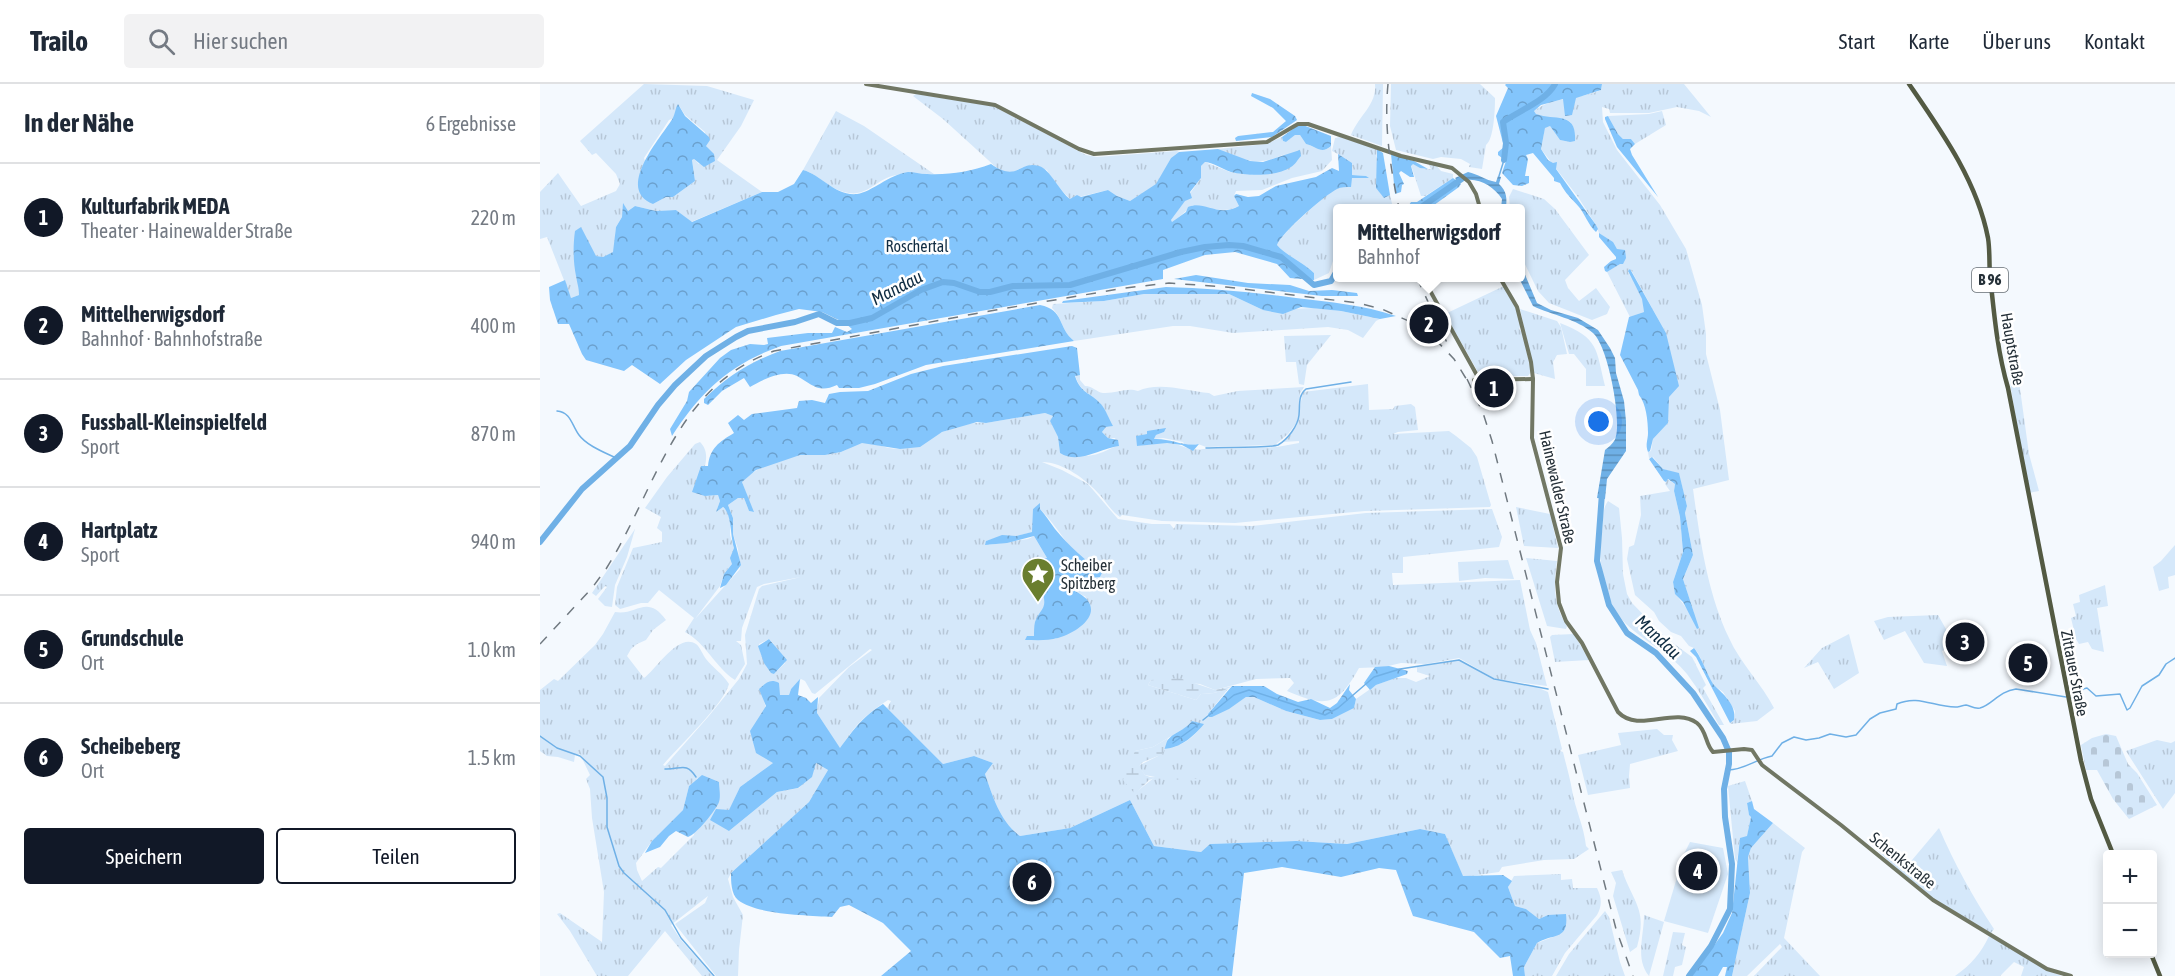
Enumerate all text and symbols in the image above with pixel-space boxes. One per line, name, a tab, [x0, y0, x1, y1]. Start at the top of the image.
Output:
search box	[124, 14, 544, 68]
text: Trailo	[30, 25, 88, 57]
icon: search	[145, 25, 178, 58]
text: Hier suchen	[193, 28, 288, 54]
text: Start	[1839, 29, 1875, 53]
text: Karte	[1908, 29, 1949, 53]
text: Über uns	[1982, 29, 2051, 53]
text: Kontakt	[2084, 29, 2145, 53]
text: In der Nähe	[24, 108, 134, 138]
text: 6 Ergebnisse	[426, 112, 516, 135]
text: Kulturfabrik MEDA	[81, 193, 229, 219]
popup	[1333, 204, 1525, 282]
text: 1	[39, 206, 48, 229]
text: 220 m	[471, 206, 516, 229]
text: Theater · Hainewalder Straße	[81, 219, 293, 242]
text: Mittelherwigsdorf	[1357, 219, 1501, 245]
park label: Roschertal	[886, 237, 949, 255]
text: Bahnhof	[1357, 245, 1420, 268]
water label: Mandau	[868, 266, 926, 309]
road number: B 96	[1972, 268, 2008, 292]
text: Mittelherwigsdorf	[81, 301, 225, 327]
pin: 2	[1410, 302, 1448, 346]
street label: Hauptstraße	[1997, 311, 2028, 387]
text: 2	[39, 314, 48, 337]
text: 400 m	[471, 314, 516, 337]
text: Bahnhof · Bahnhofstraße	[81, 327, 262, 350]
pin: 1	[1474, 366, 1514, 410]
your location	[1584, 407, 1613, 436]
text: Fussball-Kleinspielfeld	[81, 409, 267, 435]
text: 3	[39, 422, 48, 445]
text: 870 m	[471, 422, 516, 445]
street label: Hainewalder Straße	[1536, 429, 1580, 545]
text: Sport	[81, 435, 120, 458]
text: Hartplatz	[81, 517, 157, 543]
text: 4	[39, 530, 48, 553]
text: 940 m	[471, 530, 516, 553]
text: Sport	[81, 543, 120, 566]
place icon: Scheiber Spitzberg	[1020, 556, 1056, 603]
place label: Scheiber Spitzberg	[1061, 556, 1115, 593]
water label: Mandau	[1631, 610, 1686, 663]
pin: 3	[1946, 620, 1984, 664]
text: Grundschule	[81, 625, 184, 651]
street label: Zittauer Straße	[2058, 628, 2092, 718]
text: 5	[39, 638, 48, 661]
text: 1.0 km	[468, 638, 516, 661]
pin: 5	[2008, 640, 2048, 686]
text: Ort	[81, 651, 104, 674]
text: Scheibeberg	[81, 733, 180, 759]
text: 6	[39, 746, 48, 769]
text: 1.5 km	[468, 746, 516, 769]
text: Ort	[81, 759, 104, 782]
button: Speichern	[24, 828, 264, 884]
button: Teilen	[276, 828, 516, 884]
street label: Schenkstraße	[1866, 828, 1940, 892]
pin: 4	[1678, 848, 1718, 894]
map controls	[2103, 850, 2157, 958]
button: +	[2103, 850, 2157, 904]
pin: 6	[1012, 860, 1052, 904]
button: −	[2103, 904, 2157, 958]

